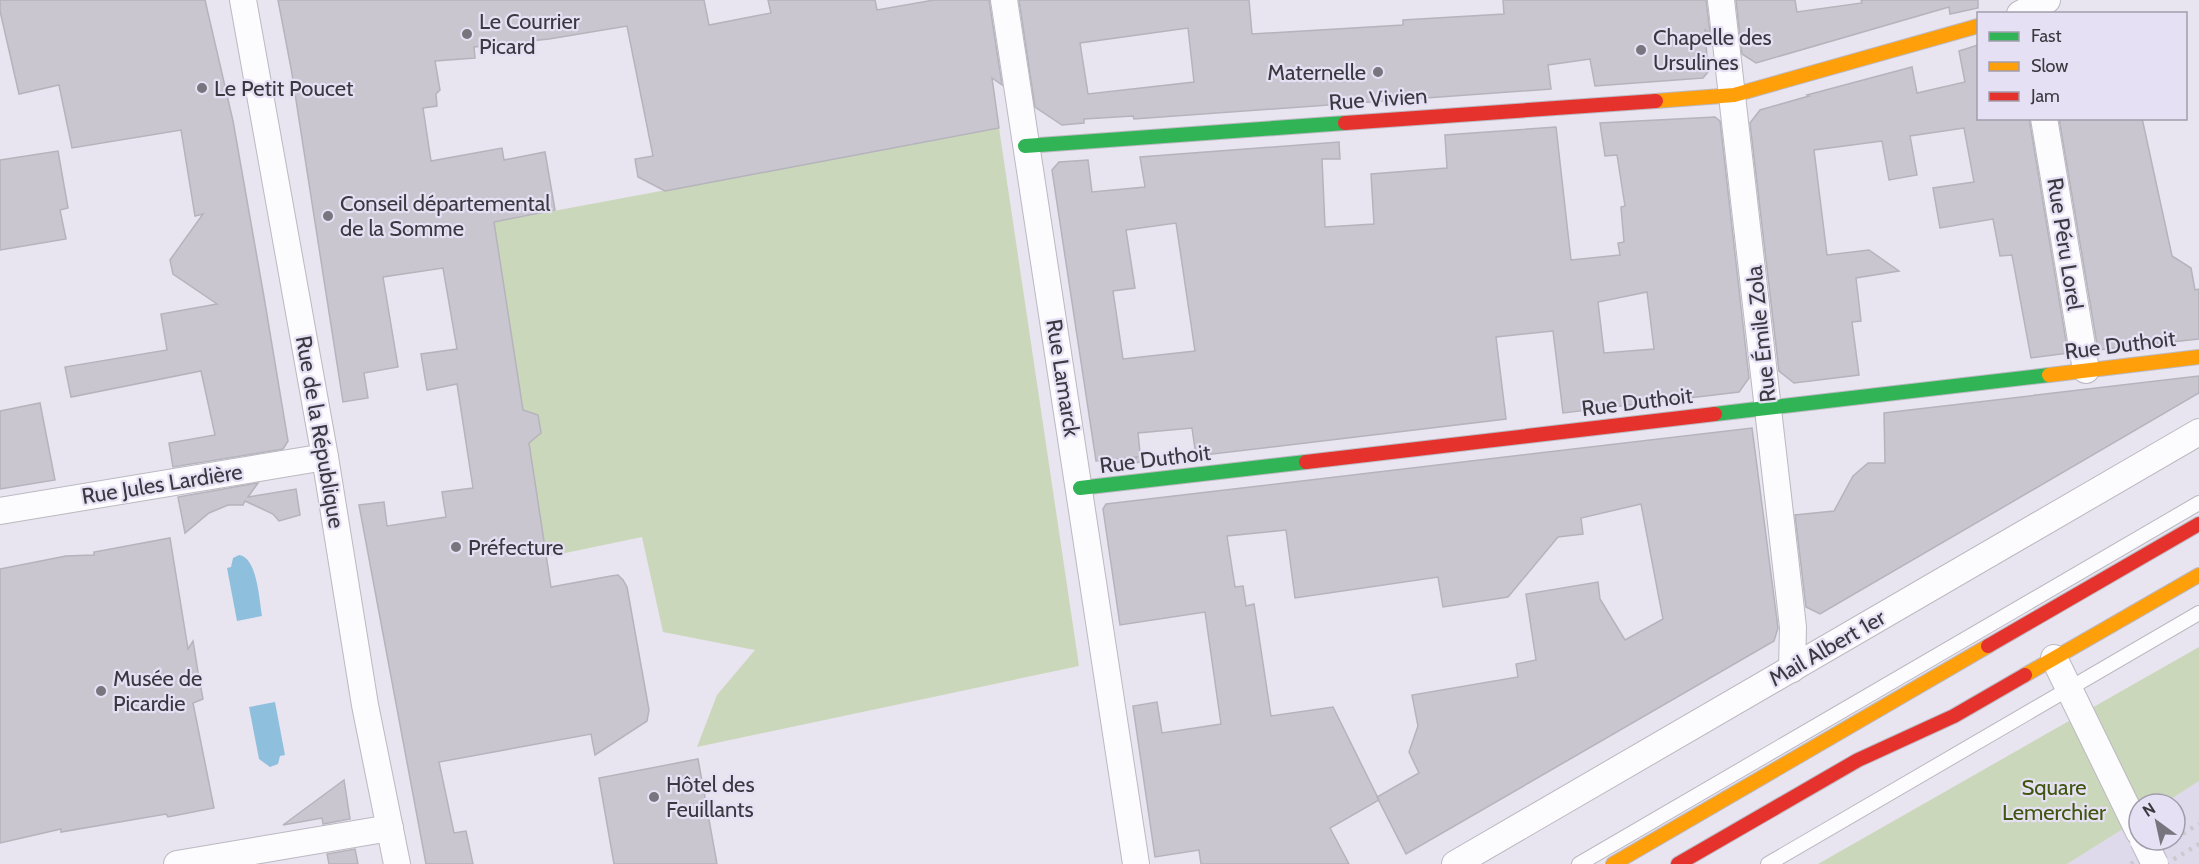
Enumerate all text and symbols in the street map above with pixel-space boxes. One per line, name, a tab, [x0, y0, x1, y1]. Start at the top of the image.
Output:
place label: Le Courrier Picard	[479, 8, 580, 60]
legend	[1977, 12, 2187, 120]
place label: Chapelle des Ursulines	[1653, 24, 1772, 76]
text: Fast	[2031, 25, 2062, 47]
marker: Le Courrier Picard	[460, 27, 474, 41]
marker: Chapelle des Ursulines	[1634, 43, 1648, 57]
text: Slow	[2031, 55, 2068, 77]
place label: Maternelle	[1267, 59, 1366, 86]
marker: Maternelle	[1371, 65, 1385, 79]
place label: Le Petit Poucet	[214, 75, 354, 102]
marker: Le Petit Poucet	[195, 81, 209, 95]
street label: Rue Vivien	[1328, 82, 1428, 116]
text: Jam	[2030, 85, 2060, 107]
street label: Rue Péru Lorel	[2041, 176, 2089, 313]
place label: Conseil départemental de la Somme	[340, 190, 551, 242]
marker: Conseil départemental de la Somme	[321, 209, 335, 223]
street label: Rue Émile Zola	[1740, 264, 1782, 404]
street label: Rue Lamarck	[1040, 317, 1086, 439]
street label: Rue Duthoit	[2063, 325, 2178, 365]
street label: Rue de la République	[290, 334, 350, 530]
street label: Rue Duthoit	[1580, 382, 1695, 422]
street label: Rue Duthoit	[1098, 439, 1213, 479]
street label: Rue Jules Lardière	[80, 458, 244, 510]
place label: Préfecture	[468, 534, 564, 561]
marker: Préfecture	[449, 540, 463, 554]
street label: Mail Albert 1er	[1764, 604, 1890, 692]
place label: Musée de Picardie	[113, 665, 202, 717]
marker: Musée de Picardie	[94, 684, 108, 698]
place label: Hôtel des Feuillants	[666, 771, 754, 823]
park label: Square Lemerchier	[2002, 774, 2106, 826]
marker: Hôtel des Feuillants	[647, 790, 661, 804]
north arrow	[2127, 792, 2187, 852]
text: N	[2139, 799, 2159, 821]

